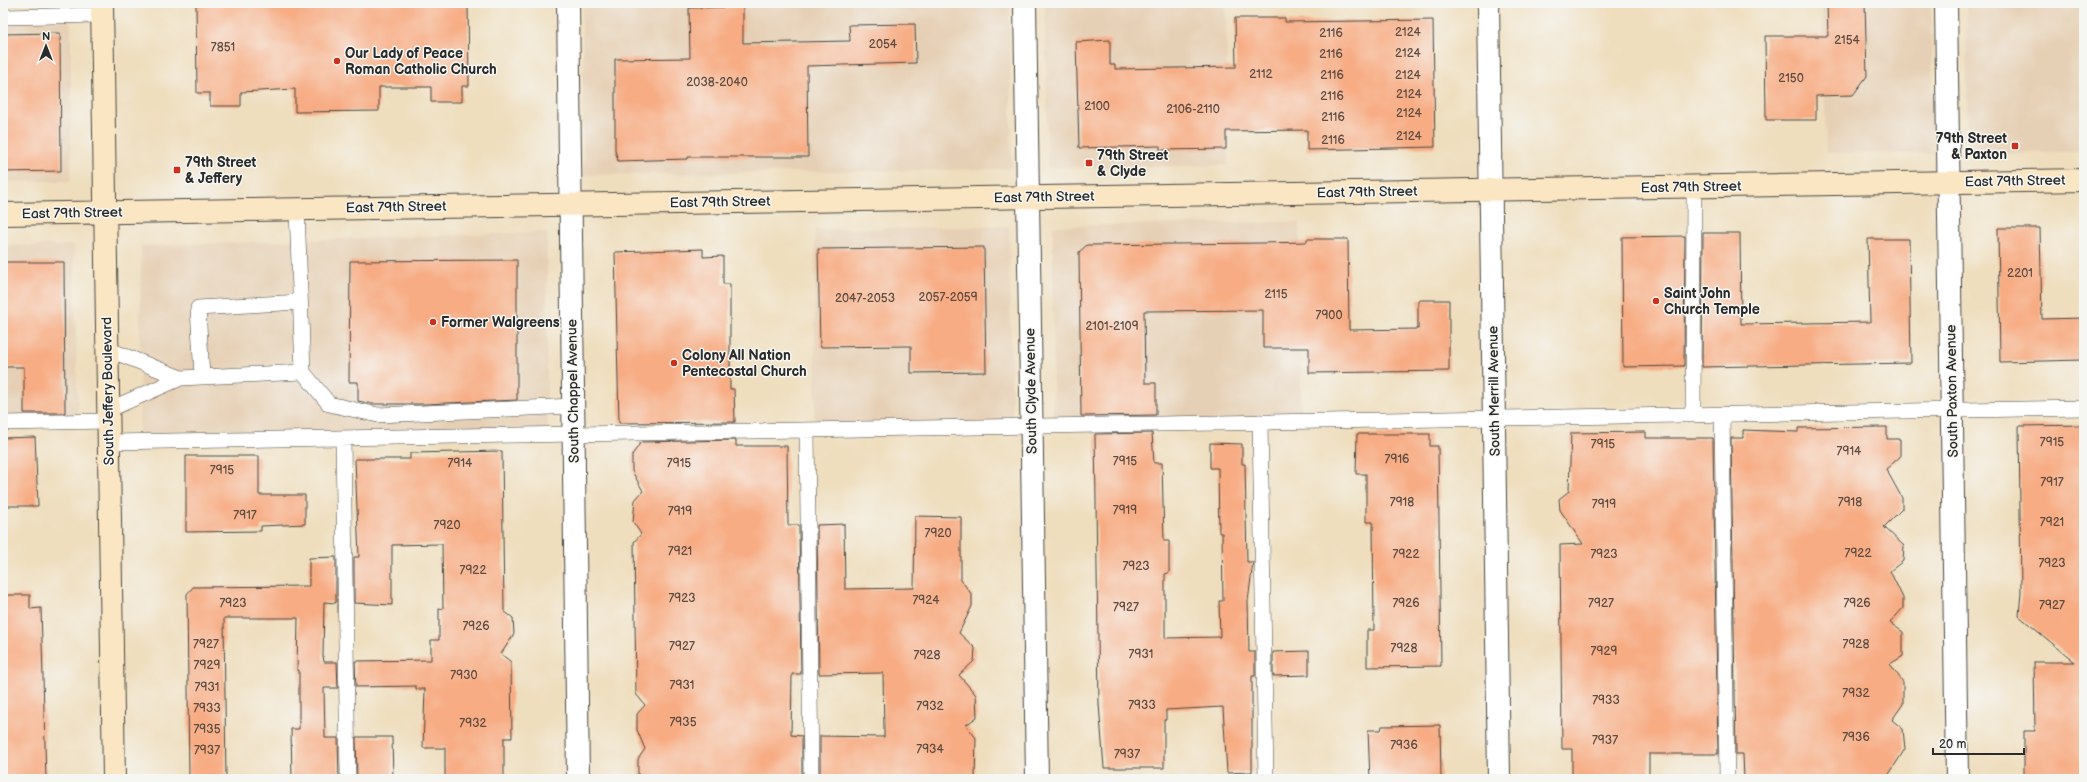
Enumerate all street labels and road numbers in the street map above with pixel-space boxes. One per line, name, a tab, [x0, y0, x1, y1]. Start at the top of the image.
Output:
street label: East 79th Street	[1964, 172, 2066, 190]
street label: East 79th Street	[1640, 178, 1742, 196]
street label: East 79th Street	[1316, 183, 1418, 201]
street label: East 79th Street	[993, 188, 1095, 206]
street label: East 79th Street	[669, 193, 771, 211]
street label: East 79th Street	[345, 198, 447, 216]
street label: East 79th Street	[21, 204, 123, 222]
street label: South Jeffery Boulevard	[98, 317, 118, 465]
street label: South Chappel Avenue	[563, 319, 583, 463]
street label: South Paxton Avenue	[1942, 324, 1962, 458]
street label: South Merrill Avenue	[1484, 326, 1504, 456]
street label: South Clyde Avenue	[1021, 328, 1041, 454]

